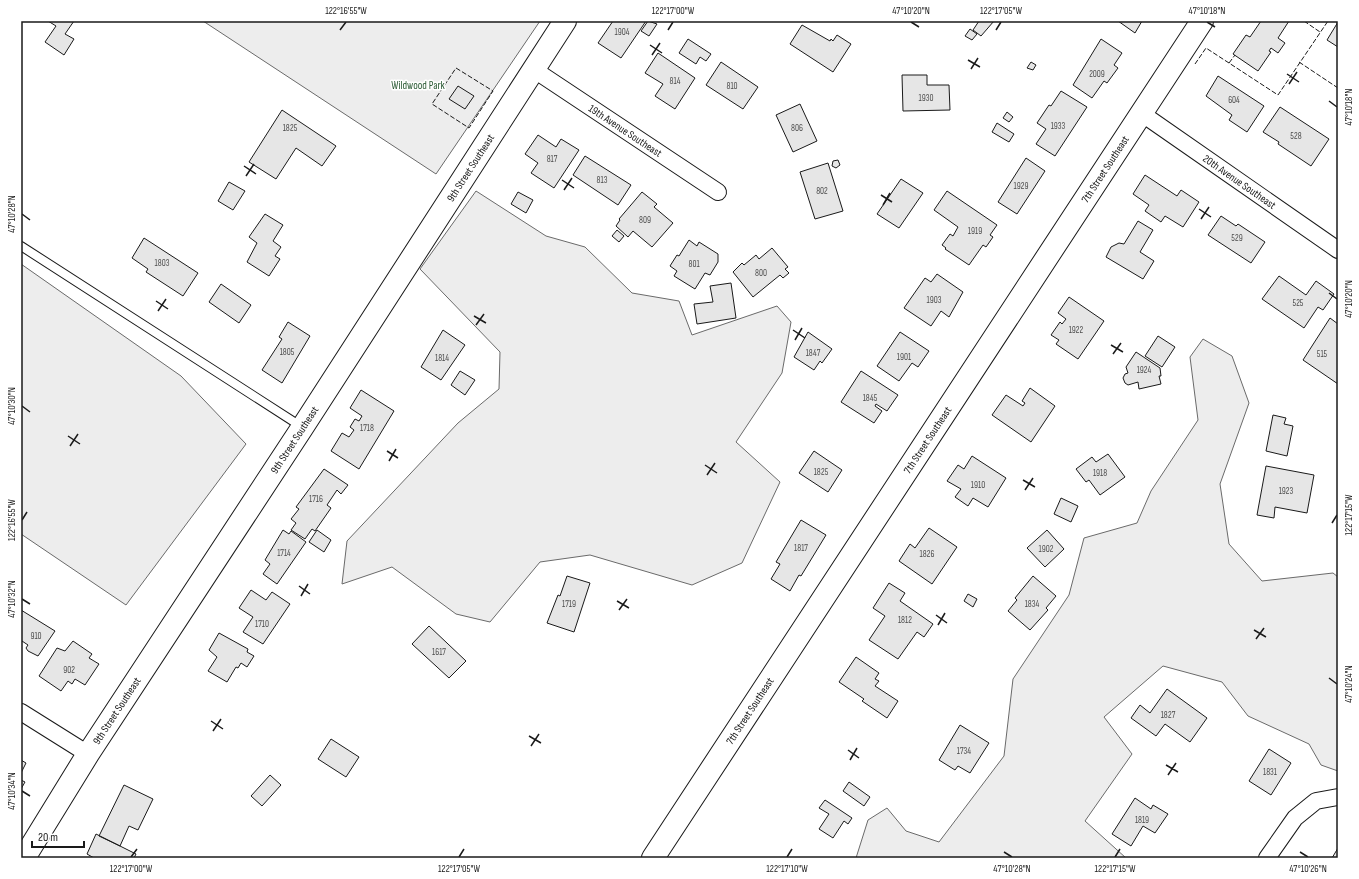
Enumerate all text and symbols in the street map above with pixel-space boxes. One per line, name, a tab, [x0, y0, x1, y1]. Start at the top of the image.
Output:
text: 122°16'55"W	[325, 5, 367, 17]
text: 122°17'00"W	[652, 5, 695, 17]
text: 47°10'20"N	[892, 5, 930, 17]
text: 122°17'05"W	[980, 5, 1023, 17]
text: 47°10'18"N	[1189, 5, 1225, 17]
house number: 1904	[615, 27, 630, 38]
house number: 2009	[1089, 69, 1105, 80]
house number: 814	[670, 76, 681, 87]
park label: Wildwood Park	[391, 79, 446, 92]
house number: 810	[726, 81, 738, 92]
text: 47°10'18"N	[1343, 89, 1355, 125]
house number: 1930	[919, 93, 933, 104]
house number: 604	[1228, 95, 1240, 106]
street label: 19th Avenue Southeast	[586, 102, 665, 160]
house number: 1933	[1051, 121, 1066, 132]
house number: 1825	[283, 123, 298, 134]
house number: 806	[791, 123, 803, 134]
street label: 9th Street Southeast	[444, 131, 498, 204]
house number: 528	[1290, 131, 1302, 142]
street label: 7th Street Southeast	[1079, 133, 1132, 205]
street label: 20th Avenue Southeast	[1200, 152, 1279, 212]
house number: 817	[547, 154, 558, 165]
house number: 813	[597, 175, 608, 186]
house number: 1929	[1014, 181, 1028, 192]
house number: 802	[816, 186, 828, 197]
text: 47°10'28"N	[6, 195, 18, 233]
house number: 809	[639, 215, 651, 226]
house number: 1919	[968, 226, 982, 237]
house number: 529	[1231, 233, 1243, 244]
house number: 1803	[155, 258, 170, 269]
house number: 801	[688, 259, 700, 270]
house number: 800	[755, 268, 767, 279]
text: 47°10'20"N	[1343, 280, 1355, 318]
house number: 1903	[927, 295, 942, 306]
house number: 525	[1293, 298, 1304, 309]
house number: 1922	[1069, 325, 1084, 336]
house number: 1805	[280, 347, 295, 358]
house number: 1847	[806, 348, 821, 359]
house number: 515	[1317, 349, 1328, 360]
house number: 1901	[897, 352, 912, 363]
house number: 1814	[435, 353, 449, 364]
house number: 1924	[1137, 365, 1152, 376]
text: 47°10'30"N	[6, 387, 18, 425]
house number: 1845	[863, 393, 878, 404]
street label: 9th Street Southeast	[268, 403, 322, 476]
street label: 7th Street Southeast	[901, 404, 955, 476]
house number: 1718	[360, 423, 374, 434]
house number: 1825	[814, 467, 829, 478]
house number: 1918	[1093, 468, 1107, 479]
house number: 1910	[971, 480, 985, 491]
house number: 1923	[1279, 486, 1294, 497]
house number: 1716	[309, 494, 323, 505]
text: 122°17'15"W	[1343, 494, 1355, 536]
text: 122°16'55"W	[6, 499, 18, 541]
house number: 1817	[794, 543, 808, 554]
house number: 1902	[1039, 544, 1054, 555]
house number: 1714	[277, 548, 291, 559]
house number: 1826	[920, 549, 934, 560]
text: 47°10'32"N	[6, 580, 18, 618]
house number: 1719	[562, 599, 576, 610]
house number: 1834	[1025, 599, 1040, 610]
house number: 1812	[898, 615, 912, 626]
house number: 1710	[255, 619, 269, 630]
house number: 910	[30, 631, 42, 642]
house number: 1617	[432, 647, 446, 658]
house number: 902	[63, 665, 75, 676]
text: 47°10'24"N	[1343, 665, 1355, 703]
street label: 9th Street Southeast	[90, 674, 144, 747]
street label: 7th Street Southeast	[723, 675, 777, 747]
house number: 1827	[1161, 710, 1176, 721]
house number: 1734	[957, 746, 971, 757]
house number: 1831	[1263, 767, 1278, 778]
text: 47°10'34"N	[6, 772, 18, 810]
house number: 1819	[1135, 815, 1149, 826]
scale bar	[32, 823, 84, 849]
text: 20 m	[38, 830, 58, 845]
text: 122°17'00"W	[110, 863, 153, 875]
text: 122°17'05"W	[438, 863, 481, 875]
text: 122°17'10"W	[766, 863, 808, 875]
text: 47°10'28"N	[993, 863, 1031, 875]
text: 122°17'15"W	[1094, 863, 1136, 875]
text: 47°10'26"N	[1289, 863, 1327, 875]

